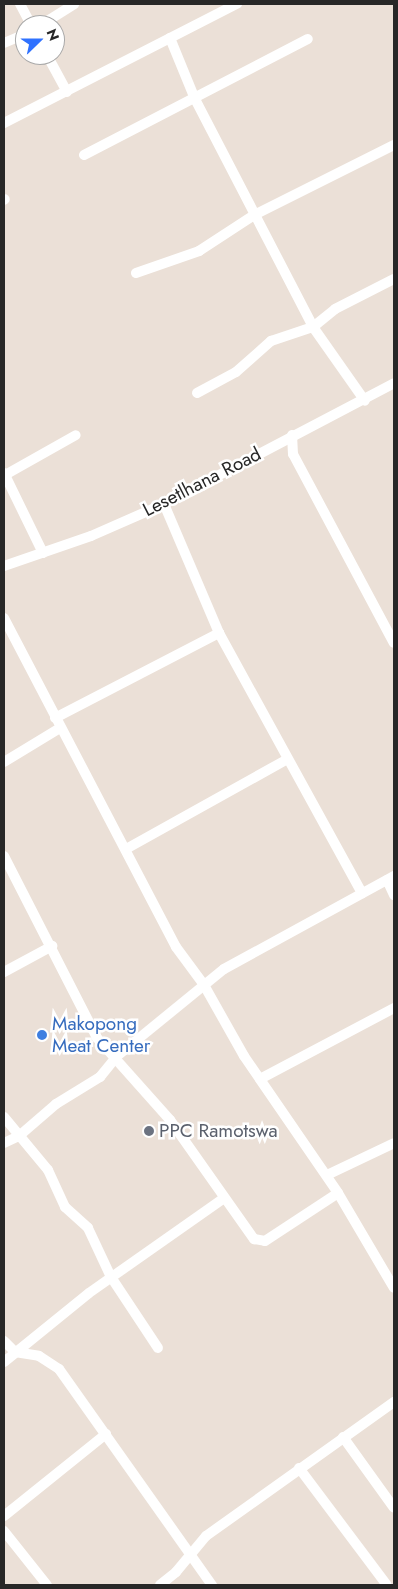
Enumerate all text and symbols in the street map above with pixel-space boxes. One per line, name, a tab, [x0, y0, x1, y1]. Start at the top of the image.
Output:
north arrow	[15, 15, 65, 65]
text: N	[42, 26, 64, 44]
street label: Lesetlhana Road	[139, 442, 265, 522]
place label: Makopong Meat Center	[52, 1013, 150, 1057]
marker: Makopong Meat Center	[36, 1029, 48, 1041]
place label: PPC Ramotswa	[159, 1120, 278, 1142]
marker: PPC Ramotswa	[143, 1125, 155, 1137]

